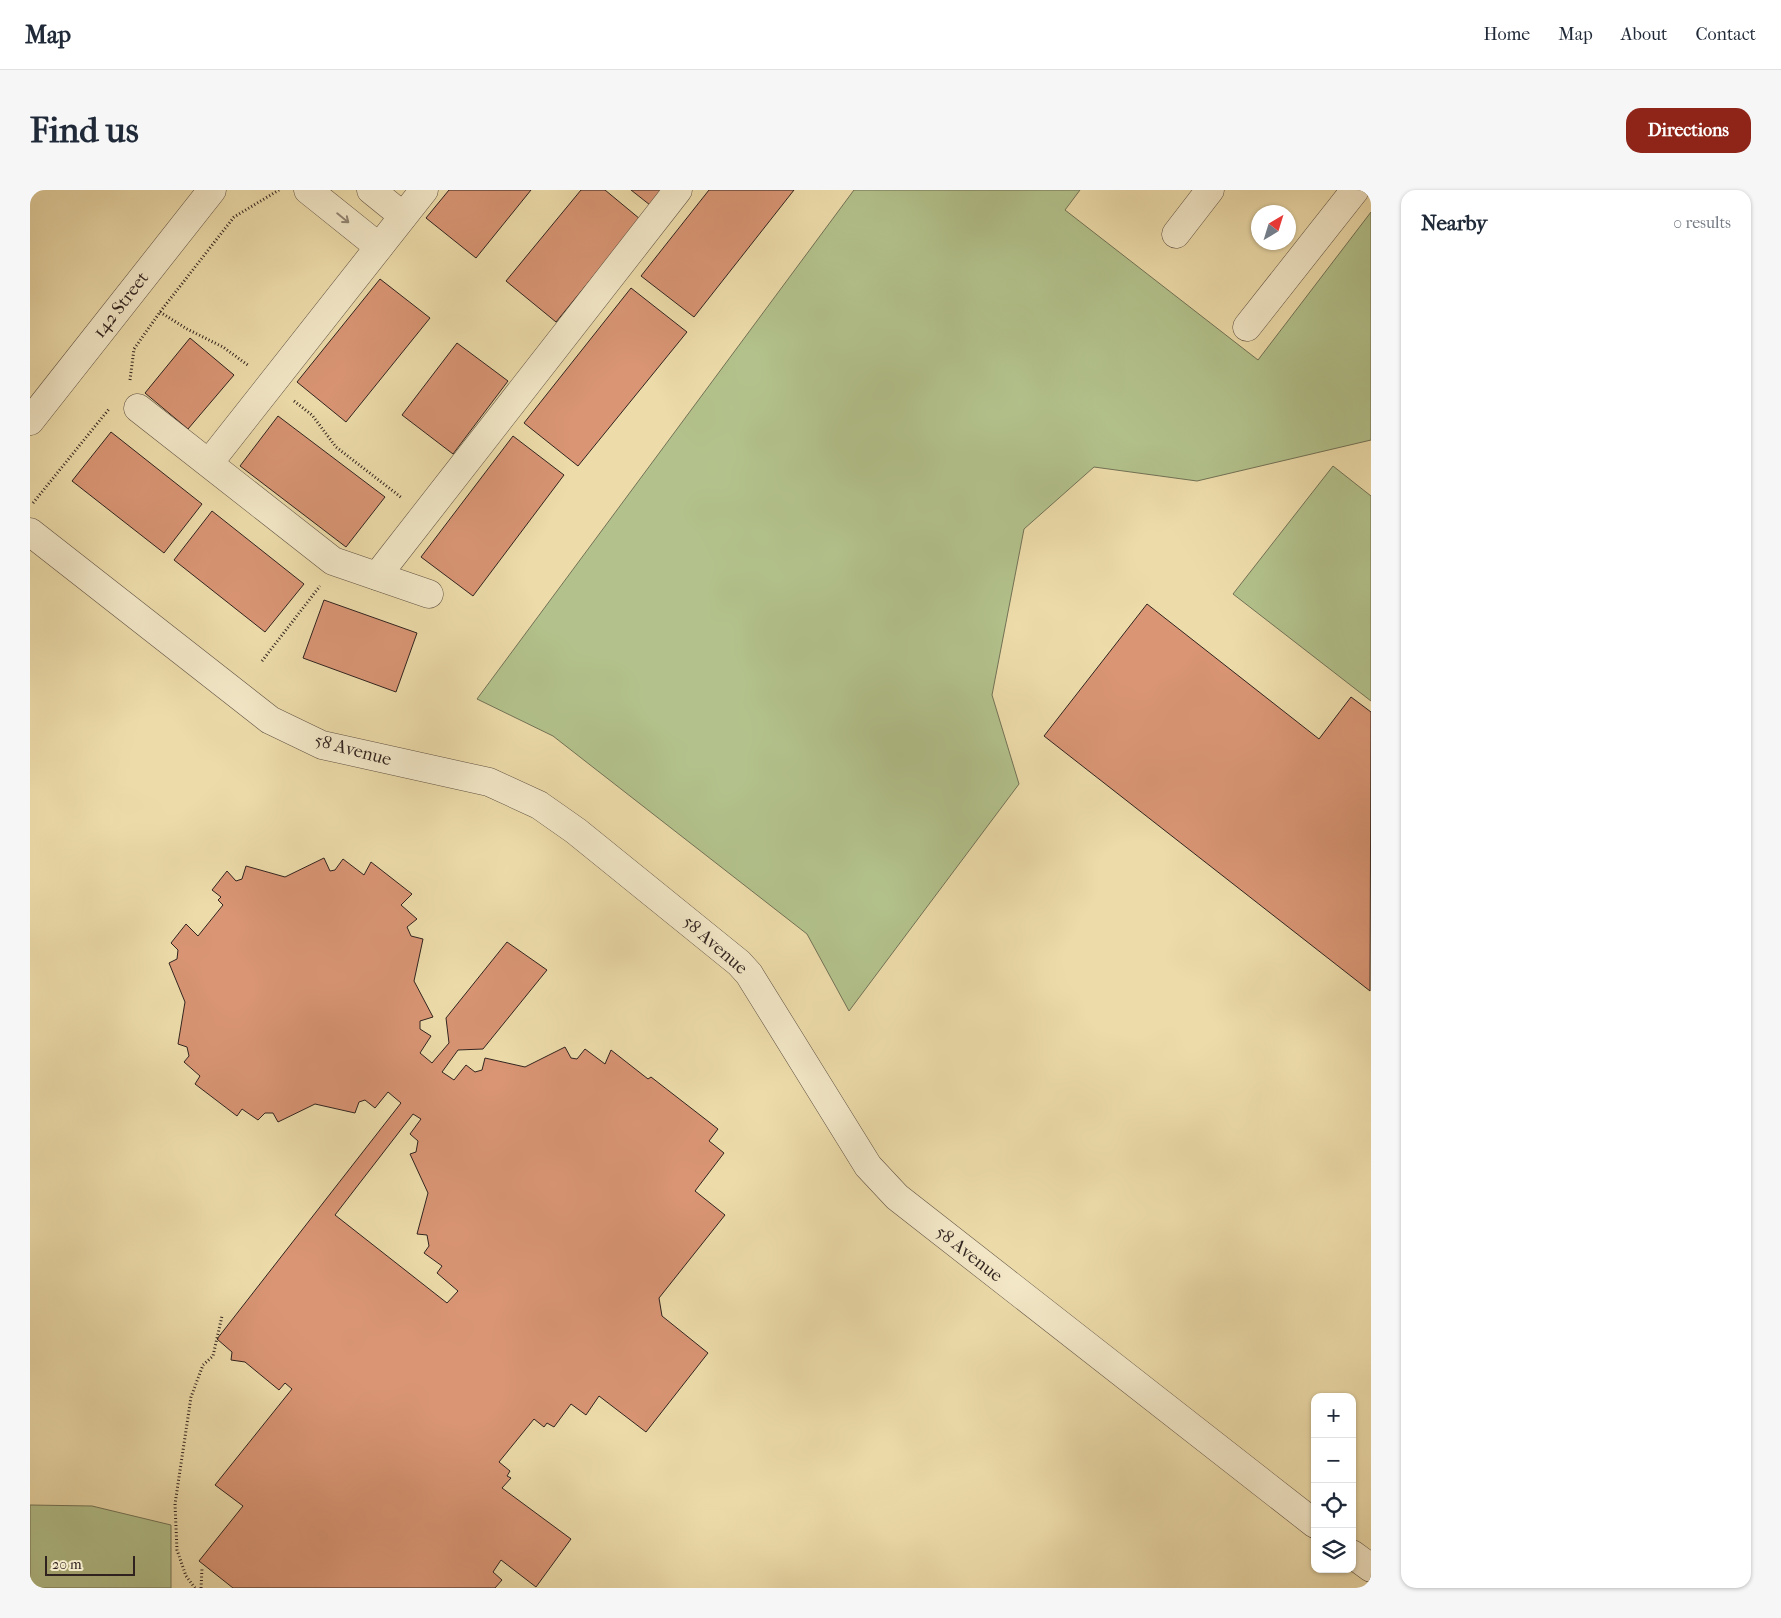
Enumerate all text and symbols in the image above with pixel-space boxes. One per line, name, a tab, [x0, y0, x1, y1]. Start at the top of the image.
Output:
text: Map	[25, 21, 71, 49]
text: Home	[1483, 24, 1530, 45]
text: Map	[1558, 24, 1593, 45]
text: About	[1621, 24, 1667, 45]
text: Contact	[1695, 24, 1756, 45]
button: Directions	[1626, 108, 1751, 153]
text: Find us	[30, 110, 139, 151]
north arrow	[1251, 205, 1296, 250]
text: Nearby	[1421, 211, 1487, 235]
one-way arrow	[337, 213, 350, 224]
text: 0 results	[1673, 213, 1731, 232]
street label: 142 Street	[89, 267, 154, 342]
street label: 58 Avenue	[312, 730, 394, 770]
street label: 58 Avenue	[678, 911, 752, 979]
street label: 58 Avenue	[931, 1221, 1007, 1287]
map controls	[1311, 1393, 1356, 1573]
button: +	[1311, 1393, 1356, 1438]
button: −	[1311, 1438, 1356, 1483]
button: locate	[1311, 1483, 1356, 1528]
button: layers	[1311, 1528, 1356, 1573]
scale bar	[45, 1553, 135, 1576]
text: 20 m	[52, 1556, 82, 1573]

